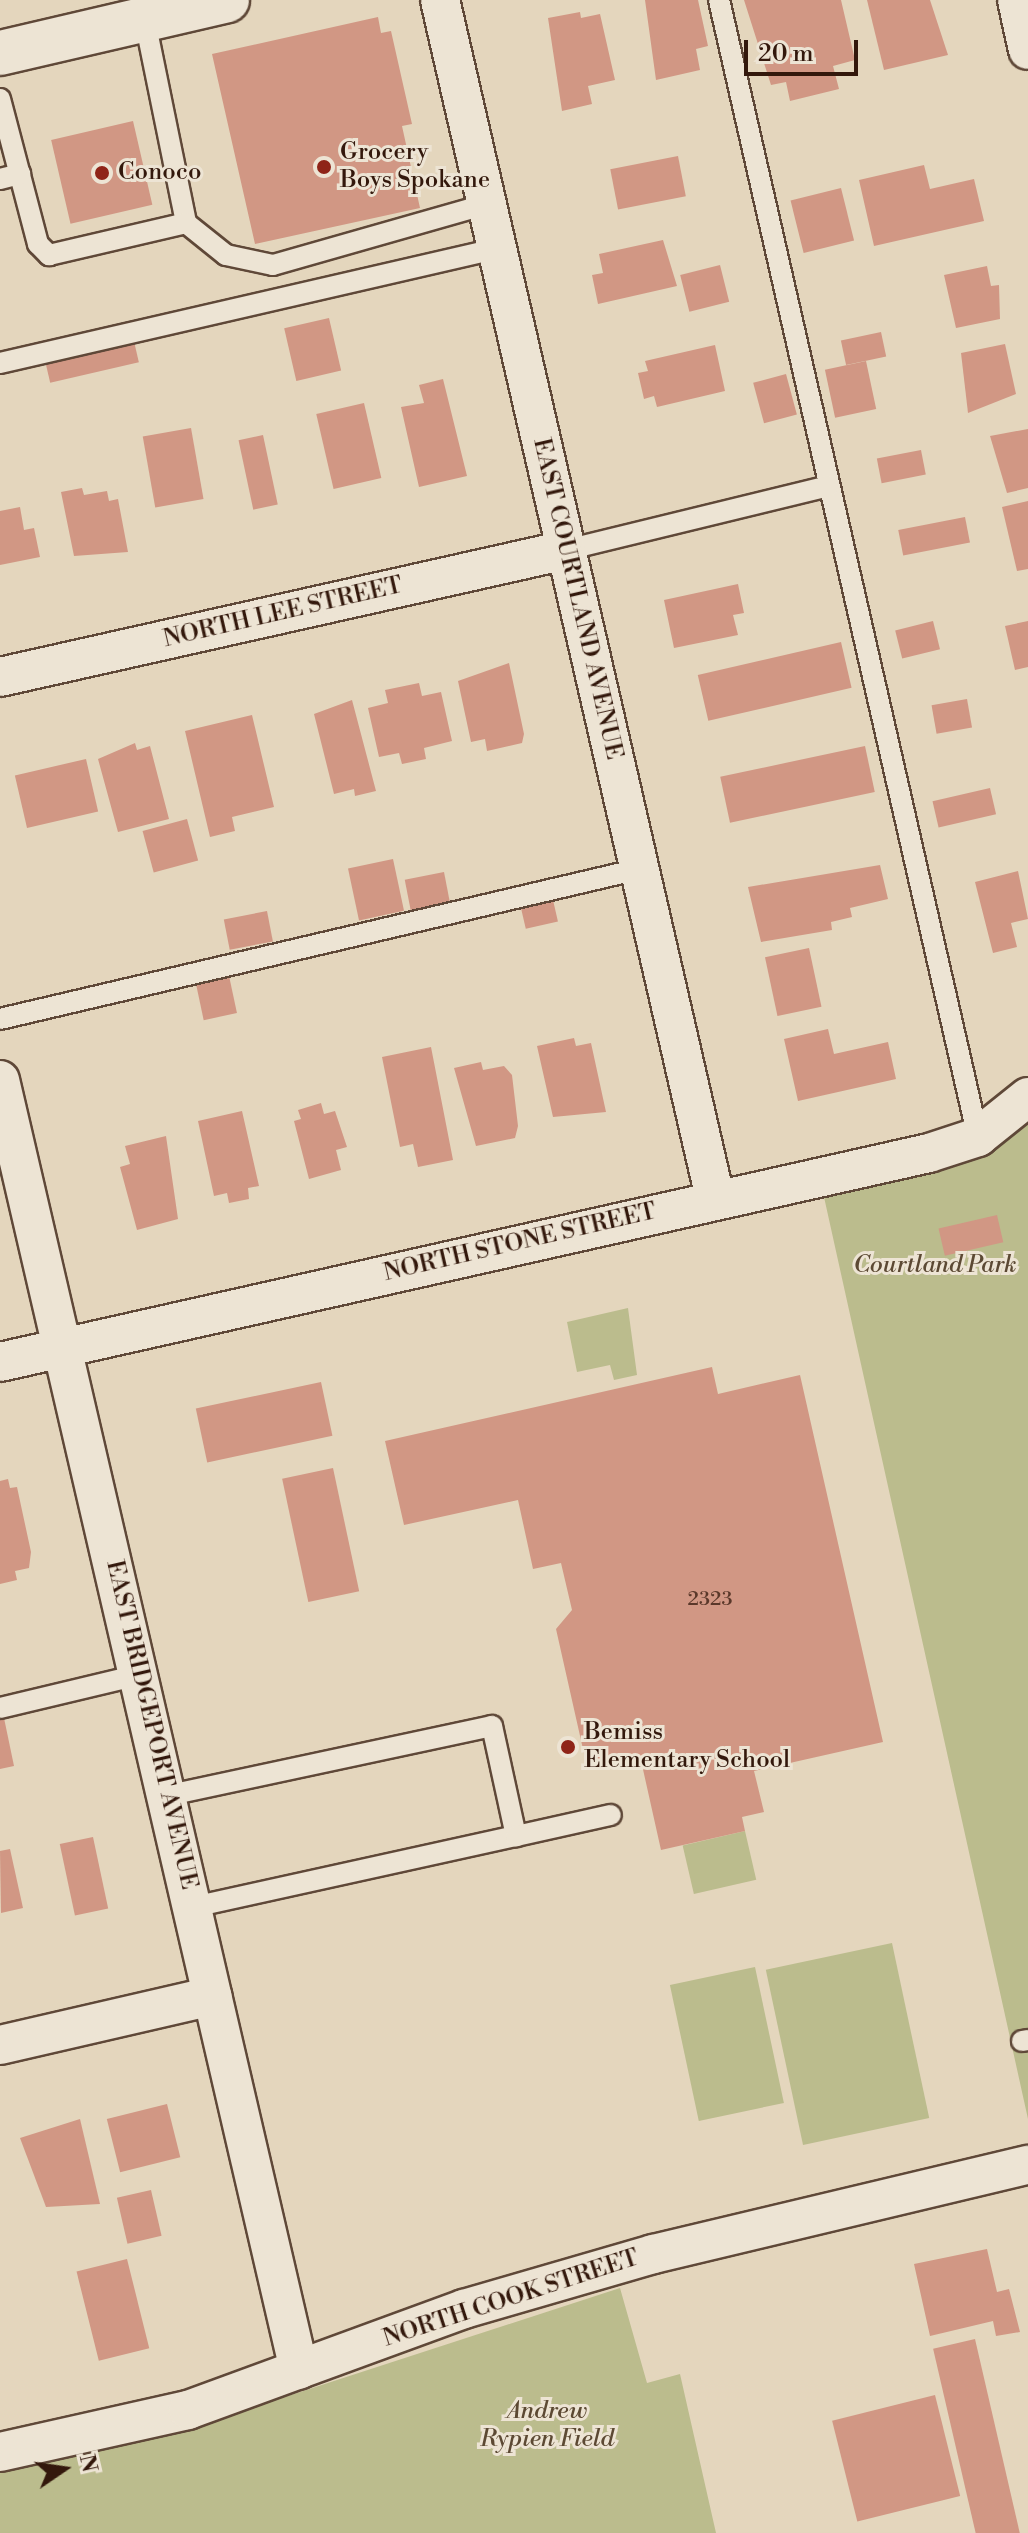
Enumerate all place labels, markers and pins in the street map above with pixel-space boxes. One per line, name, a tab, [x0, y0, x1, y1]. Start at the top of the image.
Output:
place label: Grocery Boys Spokane	[340, 139, 490, 195]
marker: Grocery Boys Spokane	[315, 158, 333, 176]
place label: Conoco	[118, 159, 201, 187]
marker: Conoco	[93, 164, 111, 182]
place label: Bemiss Elementary School	[584, 1719, 790, 1775]
marker: Bemiss Elementary School	[559, 1738, 577, 1756]

